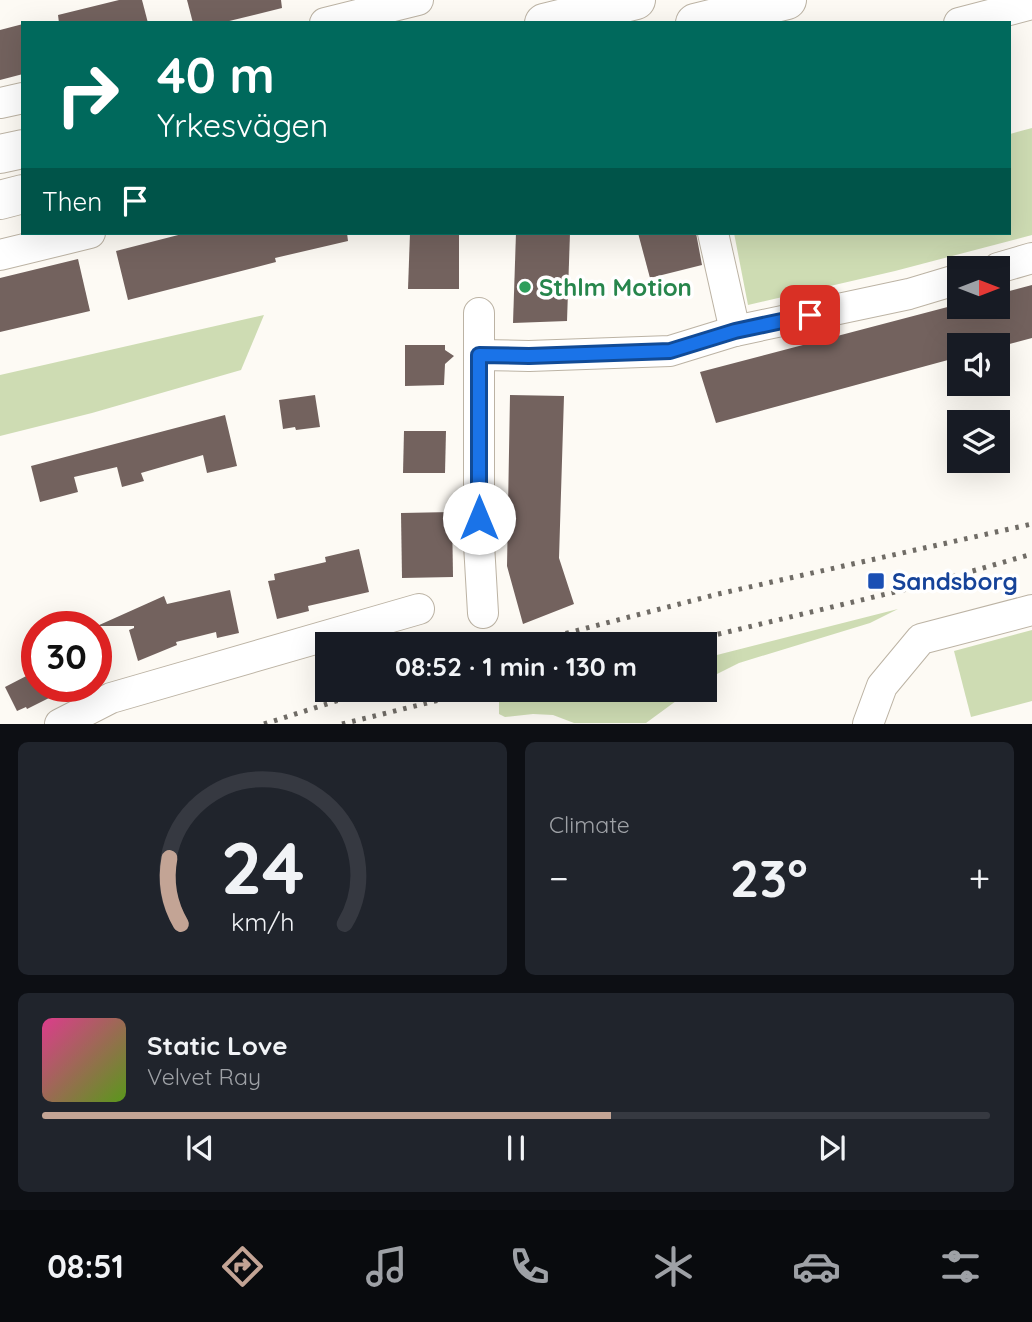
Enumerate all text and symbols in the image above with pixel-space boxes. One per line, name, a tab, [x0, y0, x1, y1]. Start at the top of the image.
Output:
text: 40 m	[157, 44, 275, 105]
icon: right	[42, 49, 133, 140]
text: Yrkesvägen	[157, 105, 328, 145]
icon: arrive	[116, 182, 154, 220]
text: Then	[42, 185, 102, 218]
north arrow	[947, 256, 1010, 318]
map controls	[947, 256, 1010, 473]
place label: Sthlm Motion	[539, 272, 692, 302]
marker: Sthlm Motion	[517, 279, 533, 295]
pin	[780, 285, 840, 345]
icon: arrive	[791, 296, 829, 334]
button: sound	[947, 333, 1010, 396]
button: layers	[947, 410, 1010, 473]
position arrow	[442, 481, 516, 555]
place label: Sandsborg	[892, 566, 1018, 596]
marker: Sandsborg	[866, 571, 886, 591]
speed limit sign: 30	[21, 611, 112, 702]
text: 08:52 · 1 min · 130 m	[395, 650, 637, 683]
text: Climate	[549, 810, 630, 839]
text: 24	[220, 822, 305, 913]
text: 23°	[730, 845, 808, 910]
text: −	[549, 854, 569, 902]
text: +	[969, 854, 990, 902]
text: km/h	[231, 906, 294, 937]
text: Static Love	[147, 1029, 288, 1062]
text: Velvet Ray	[147, 1062, 261, 1091]
icon: previous	[181, 1129, 219, 1167]
icon: pause	[497, 1129, 535, 1167]
icon: next	[813, 1129, 851, 1167]
icon: directions	[218, 1242, 267, 1291]
icon: music	[362, 1242, 411, 1291]
icon: phone	[505, 1242, 554, 1291]
icon: climate	[649, 1242, 698, 1291]
icon: car	[792, 1242, 841, 1291]
icon: filters	[936, 1242, 985, 1291]
text: 08:51	[47, 1246, 124, 1286]

